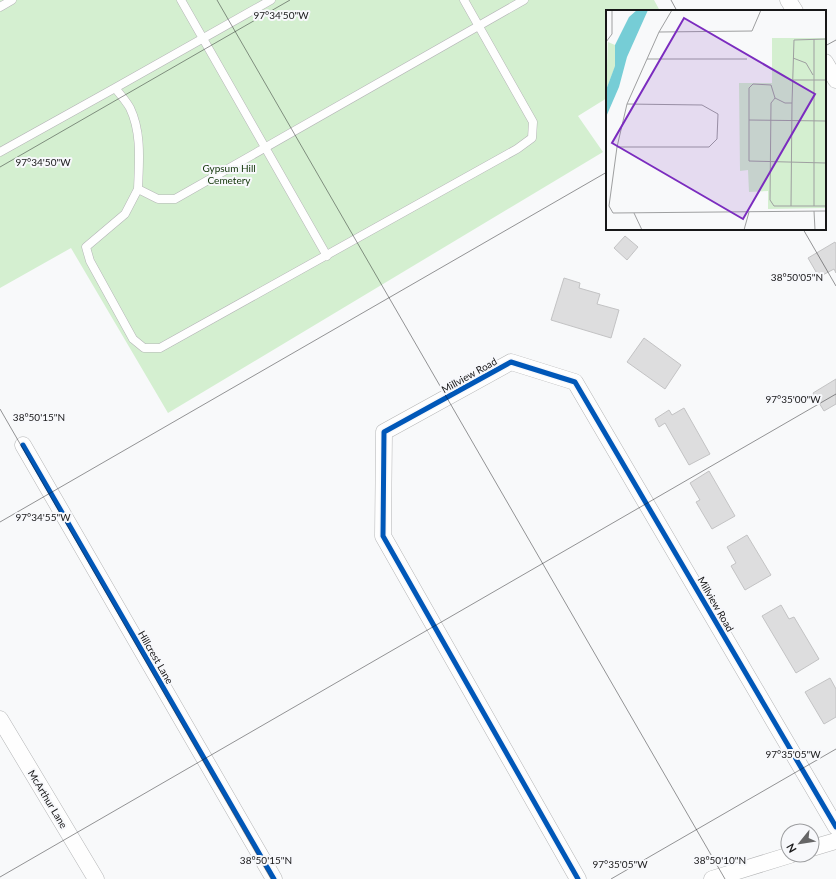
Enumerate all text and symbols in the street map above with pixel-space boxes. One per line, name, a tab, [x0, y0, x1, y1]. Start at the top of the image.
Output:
text: 97°34'50"W	[253, 9, 309, 21]
inset map	[606, 10, 826, 230]
text: 97°34'50"W	[15, 156, 71, 168]
park label: Gypsum Hill Cemetery	[202, 162, 256, 186]
text: 38°50'05"N	[771, 271, 823, 283]
street label: Millview Road	[439, 355, 499, 395]
text: 97°35'00"W	[765, 393, 821, 405]
text: 38°50'15"N	[13, 411, 65, 423]
text: 97°34'55"W	[15, 511, 71, 523]
street label: Millview Road	[695, 574, 737, 634]
street label: Hillcrest Lane	[136, 628, 176, 686]
text: 97°35'05"W	[765, 748, 821, 760]
street label: McArthur Lane	[26, 768, 70, 830]
north arrow	[780, 823, 820, 863]
text: N	[783, 841, 799, 855]
text: 38°50'15"N	[240, 854, 292, 866]
text: 38°50'10"N	[694, 854, 746, 866]
text: 97°35'05"W	[592, 858, 648, 870]

